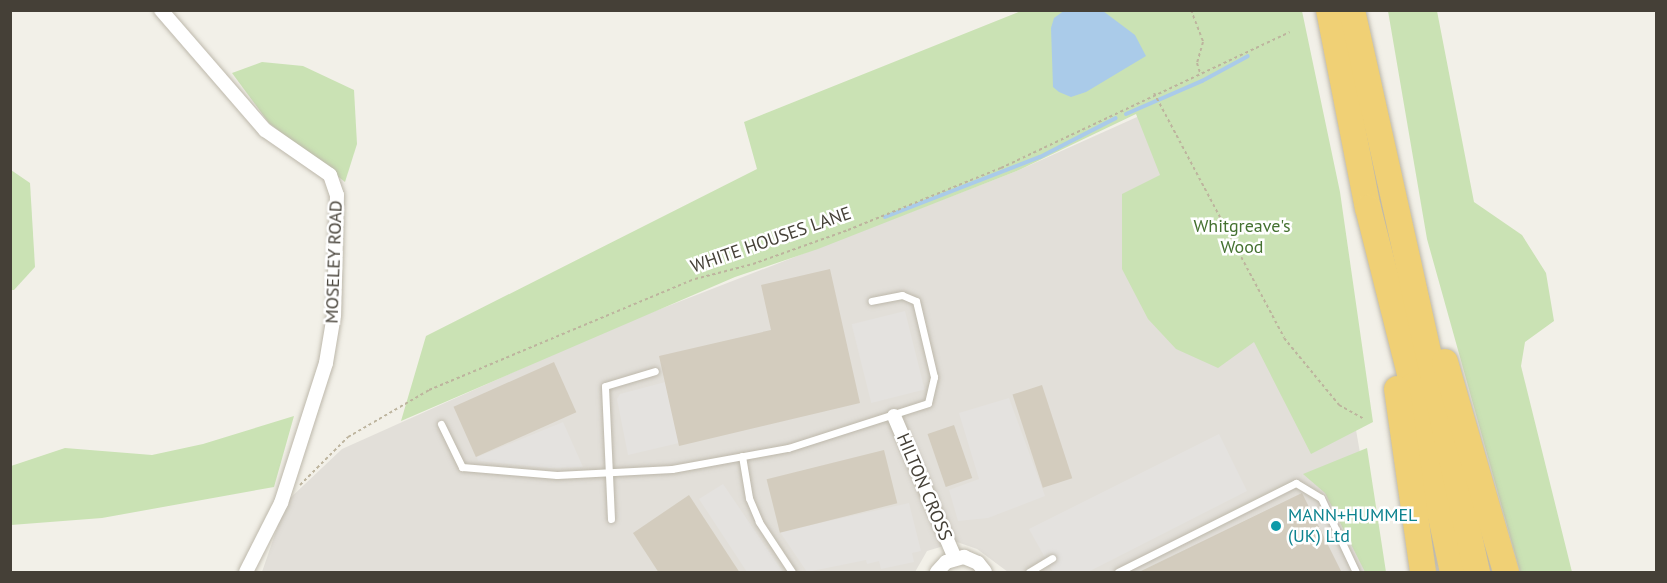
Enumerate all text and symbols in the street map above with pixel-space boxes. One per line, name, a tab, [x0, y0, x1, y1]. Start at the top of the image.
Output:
street label: MOSELEY ROAD	[321, 200, 347, 324]
street label: WHITE HOUSES LANE	[688, 202, 854, 278]
park label: Whitgreave's Wood	[1193, 216, 1291, 258]
street label: HILTON CROSS	[892, 430, 956, 544]
place label: MANN+HUMMEL (UK) Ltd	[1288, 505, 1417, 548]
marker: MANN+HUMMEL (UK) Ltd	[1269, 519, 1283, 533]

